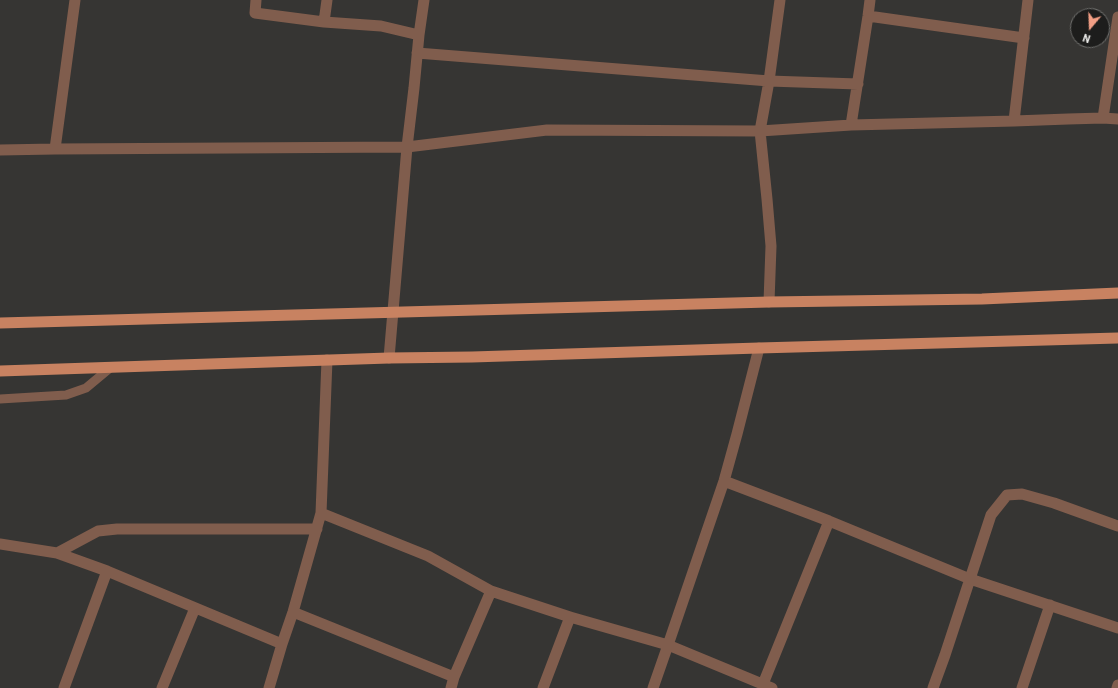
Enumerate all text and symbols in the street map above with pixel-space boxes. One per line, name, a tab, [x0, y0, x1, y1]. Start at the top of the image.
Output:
north arrow	[1070, 8, 1110, 48]
text: N	[1081, 32, 1092, 46]

